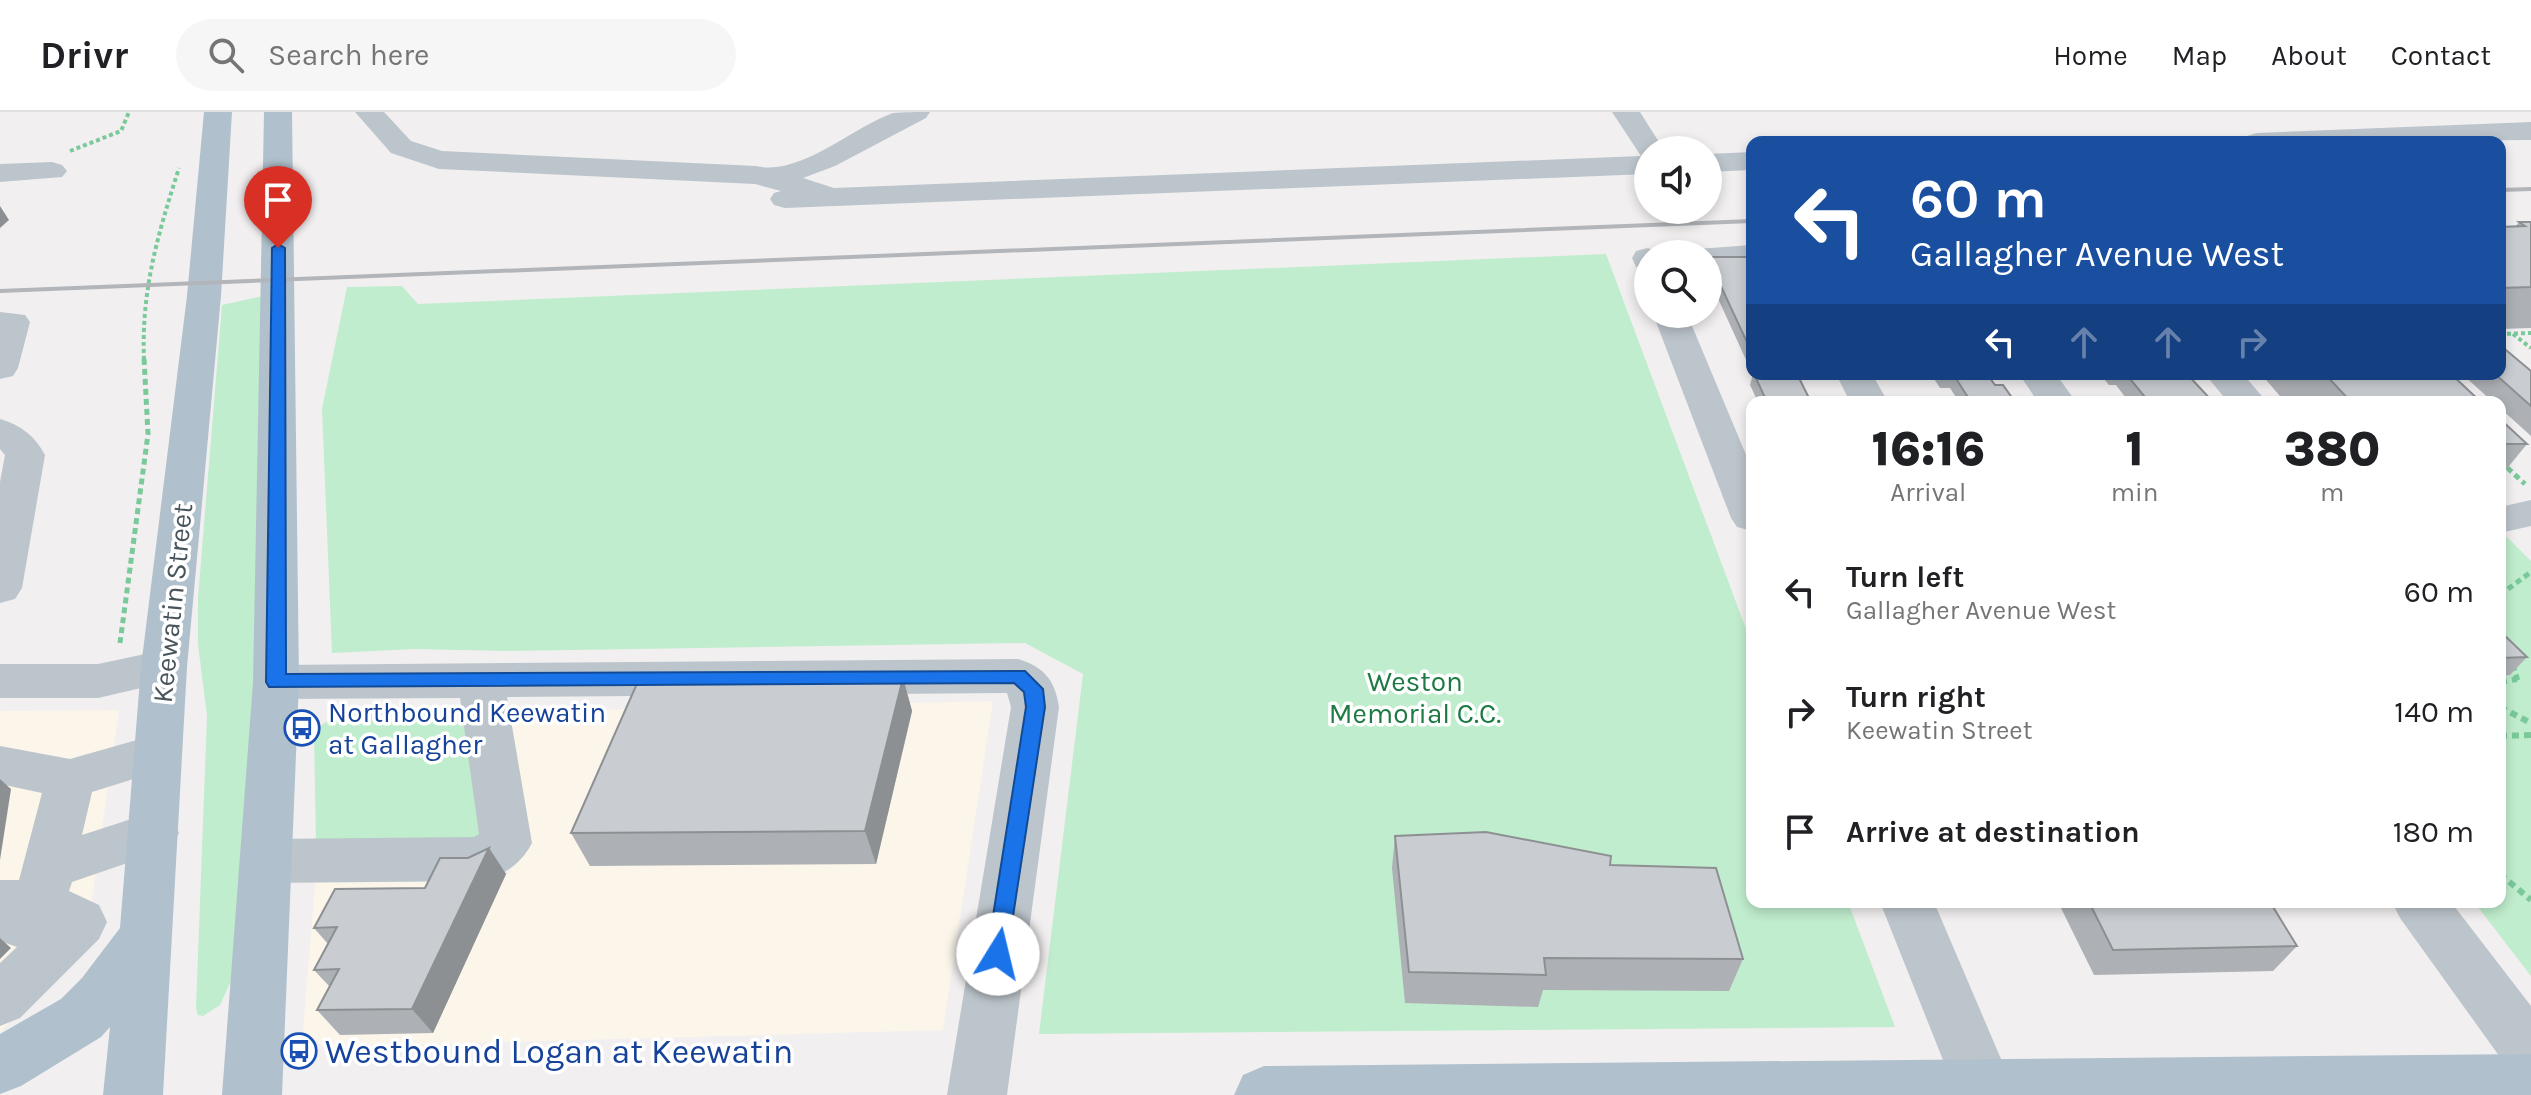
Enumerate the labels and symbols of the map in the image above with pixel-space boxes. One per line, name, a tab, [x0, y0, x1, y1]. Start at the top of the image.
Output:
pin	[244, 166, 312, 248]
street label: Keewatin Street	[146, 502, 199, 705]
park label: Weston Memorial C.C.	[1329, 665, 1501, 730]
place label: Northbound Keewatin at Gallagher	[328, 696, 606, 761]
bus stop icon: Northbound Keewatin at Gallagher	[283, 709, 321, 747]
position arrow	[956, 912, 1040, 996]
bus stop icon: Westbound Logan at Keewatin	[280, 1032, 318, 1070]
place label: Westbound Logan at Keewatin	[325, 1032, 793, 1072]

